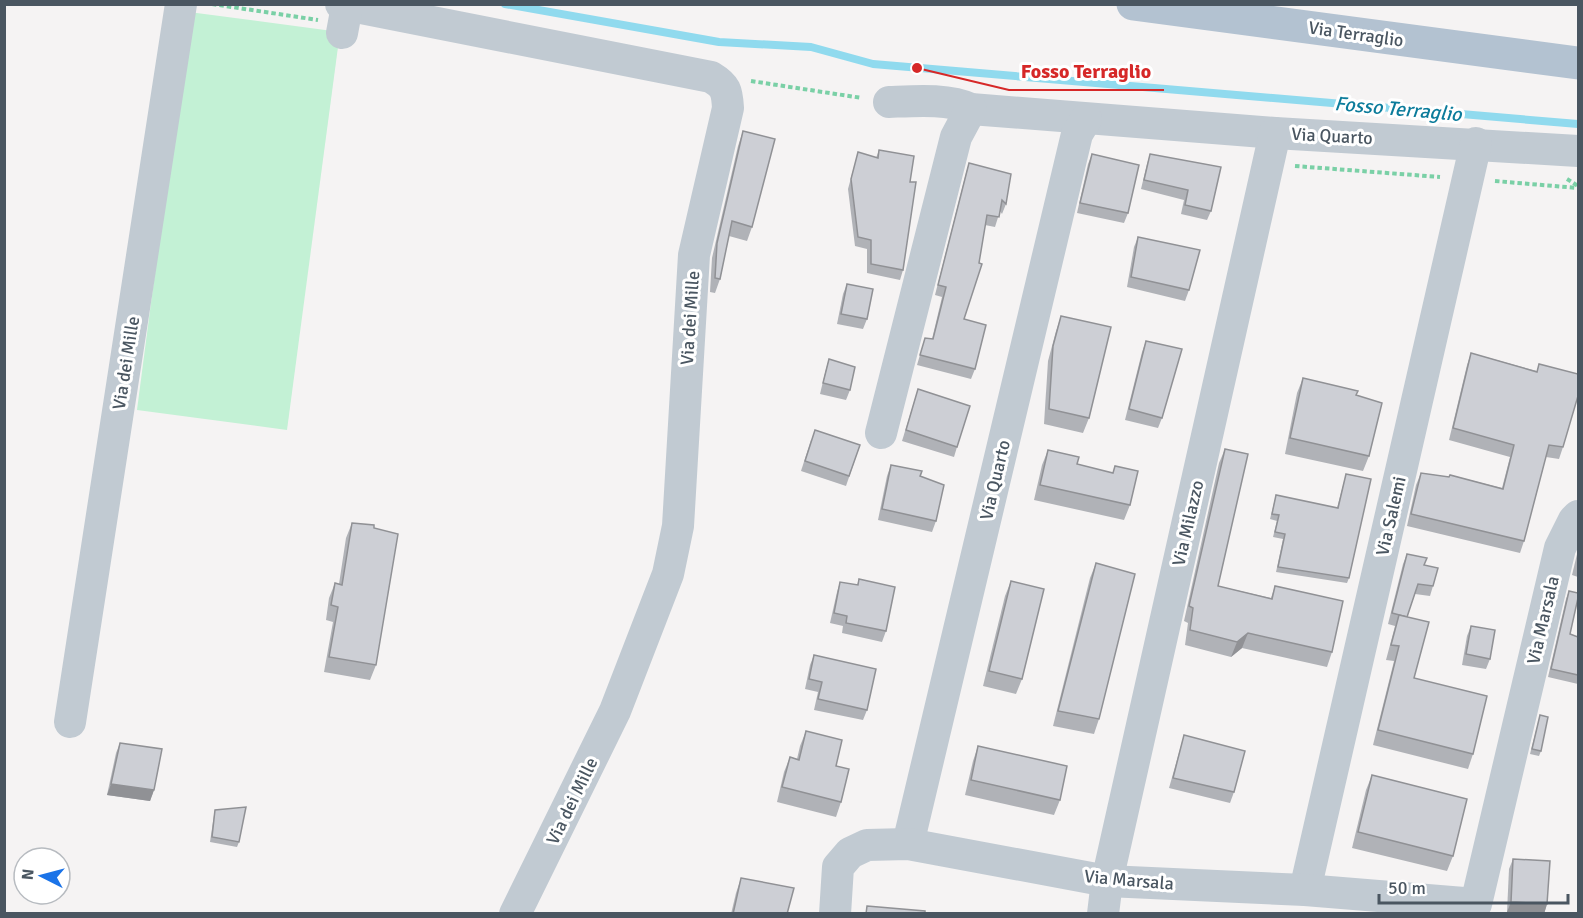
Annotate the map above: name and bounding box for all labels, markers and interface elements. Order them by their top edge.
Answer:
street label: Via Terraglio [1307,16,1405,52]
callout: Fosso Terraglio [1009,52,1164,90]
text: Fosso Terraglio [1021,59,1151,84]
water label: Fosso Terraglio [1333,91,1464,127]
street label: Via Quarto [1291,123,1373,149]
street label: Via dei Mille [676,270,704,366]
street label: Via dei Mille [108,315,144,411]
street label: Via Quarto [975,438,1015,522]
street label: Via Salemi [1371,474,1411,558]
street label: Via Milazzo [1167,478,1209,568]
street label: Via Marsala [1522,574,1564,666]
street label: Via dei Mille [541,754,603,848]
north arrow [12,846,72,906]
street label: Via Marsala [1083,865,1175,895]
scale bar [1379,867,1568,905]
text: N [18,868,39,881]
text: 50 m [1388,877,1426,899]

